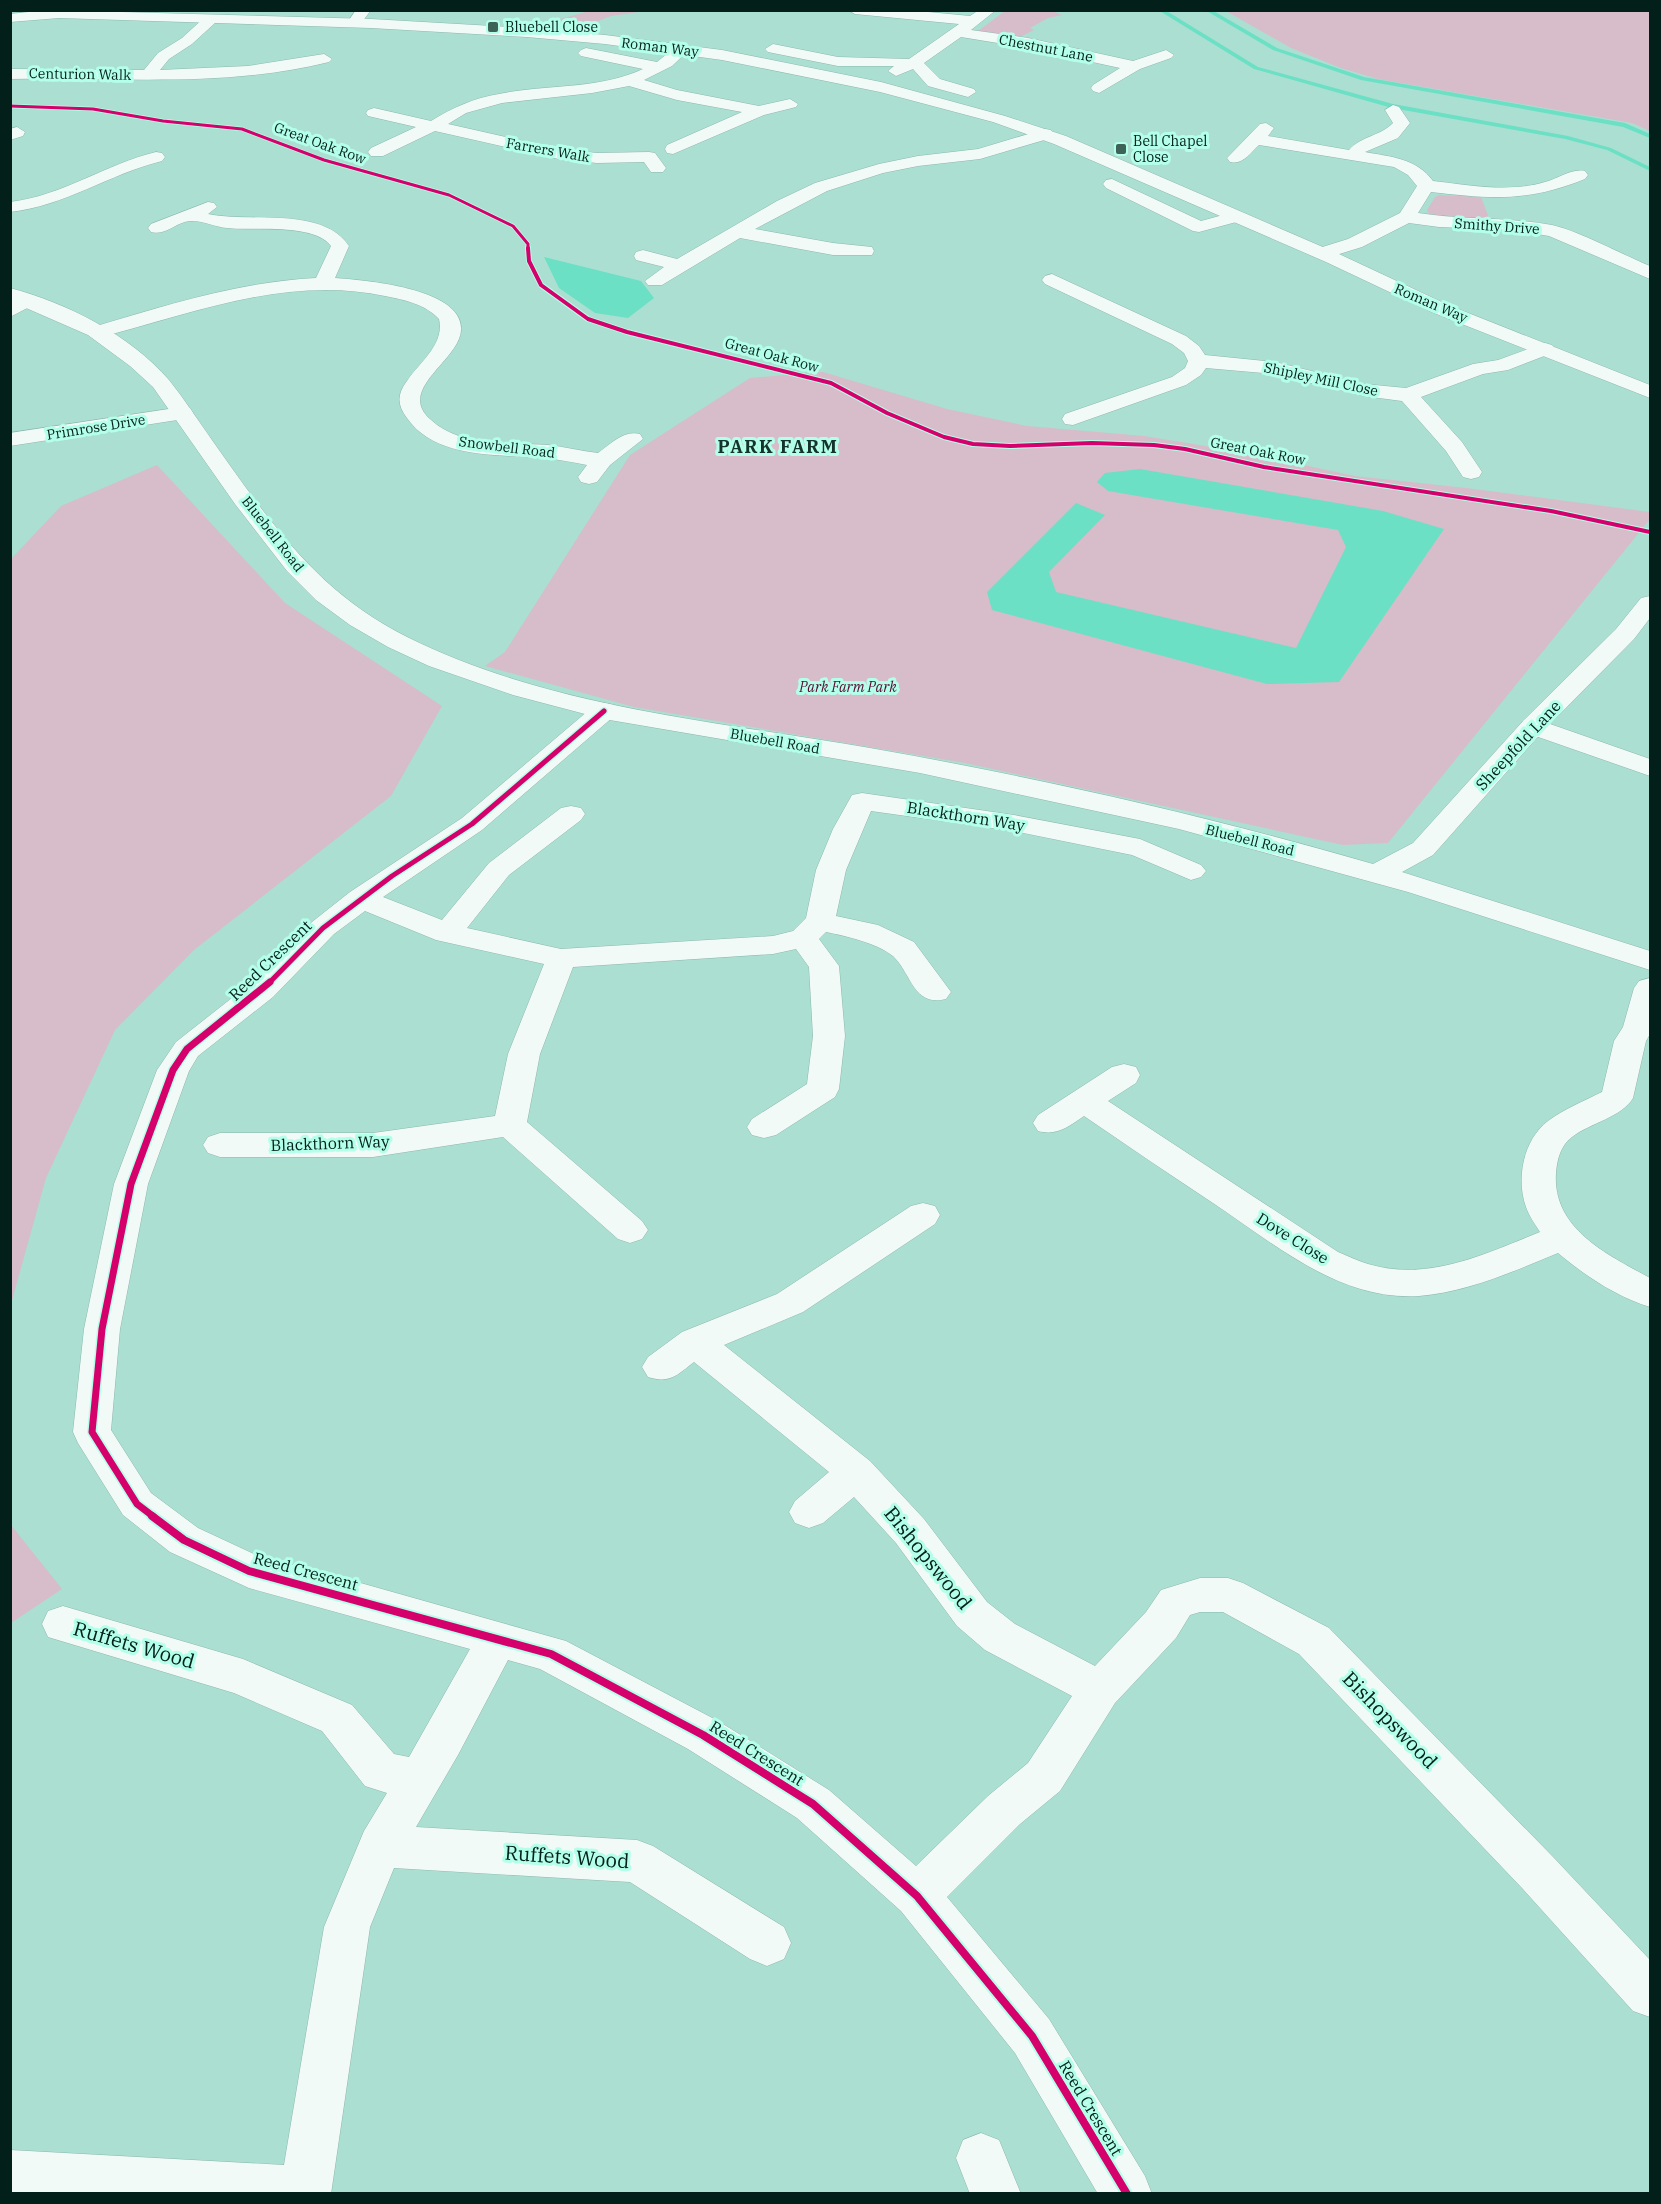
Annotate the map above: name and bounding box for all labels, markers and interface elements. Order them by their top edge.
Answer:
place label: Bluebell Close [505,18,598,36]
marker: Bluebell Close [486,20,500,34]
street label: Chestnut Lane [998,30,1094,66]
street label: Roman Way [620,33,700,61]
street label: Centurion Walk [29,64,132,84]
street label: Great Oak Row [272,118,369,168]
place label: Bell Chapel Close [1133,132,1207,166]
street label: Farrers Walk [505,134,592,166]
marker: Bell Chapel Close [1114,142,1128,156]
street label: Smithy Drive [1454,214,1540,238]
street label: Roman Way [1392,279,1471,327]
street label: Great Oak Row [723,334,821,376]
street label: Shipley Mill Close [1262,358,1380,400]
street label: Primrose Drive [45,410,147,444]
street label: Snowbell Road [458,432,557,462]
street label: Great Oak Row [1209,433,1307,469]
district label: PARK FARM [718,435,838,458]
street label: Bluebell Road [238,493,308,576]
park label: Park Farm Park [798,678,897,696]
street label: Sheepfold Lane [1471,696,1565,794]
street label: Bluebell Road [729,724,822,758]
street label: Blackthorn Way [906,797,1027,835]
street label: Bluebell Road [1204,820,1297,860]
street label: Reed Crescent [224,915,316,1005]
street label: Blackthorn Way [270,1131,390,1155]
street label: Dove Close [1253,1208,1333,1268]
street label: Bishopswood [878,1500,978,1615]
street label: Reed Crescent [252,1547,361,1595]
street label: Ruffets Wood [70,1614,198,1675]
street label: Bishopswood [1337,1665,1444,1774]
street label: Reed Crescent [706,1716,808,1790]
street label: Ruffets Wood [504,1839,630,1874]
street label: Reed Crescent [1055,2057,1127,2159]

